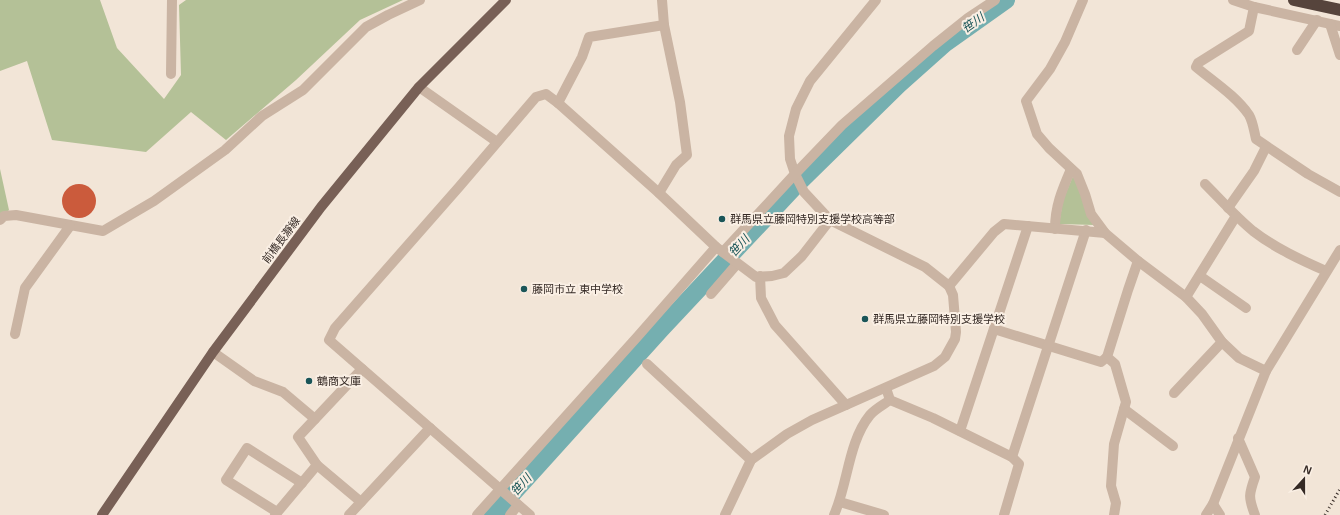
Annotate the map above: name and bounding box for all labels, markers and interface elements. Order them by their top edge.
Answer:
water label: 笹川 [959,9,988,36]
place label: 群馬県立藤岡特別支援学校高等部 [730,213,895,225]
street label: 前橋長瀞線 [260,214,302,266]
marker: 群馬県立藤岡特別支援学校高等部 [717,214,727,224]
water label: 笹川 [726,231,754,260]
place label: 藤岡市立 東中学校 [532,283,623,295]
marker: 藤岡市立 東中学校 [519,284,529,294]
place label: 群馬県立藤岡特別支援学校 [873,313,1005,325]
marker: 群馬県立藤岡特別支援学校 [860,314,870,324]
place label: 鶴商文庫 [317,375,361,387]
marker: 鶴商文庫 [304,376,314,386]
north arrow [1284,459,1324,499]
text: N [1302,463,1313,477]
water label: 笹川 [508,470,536,499]

